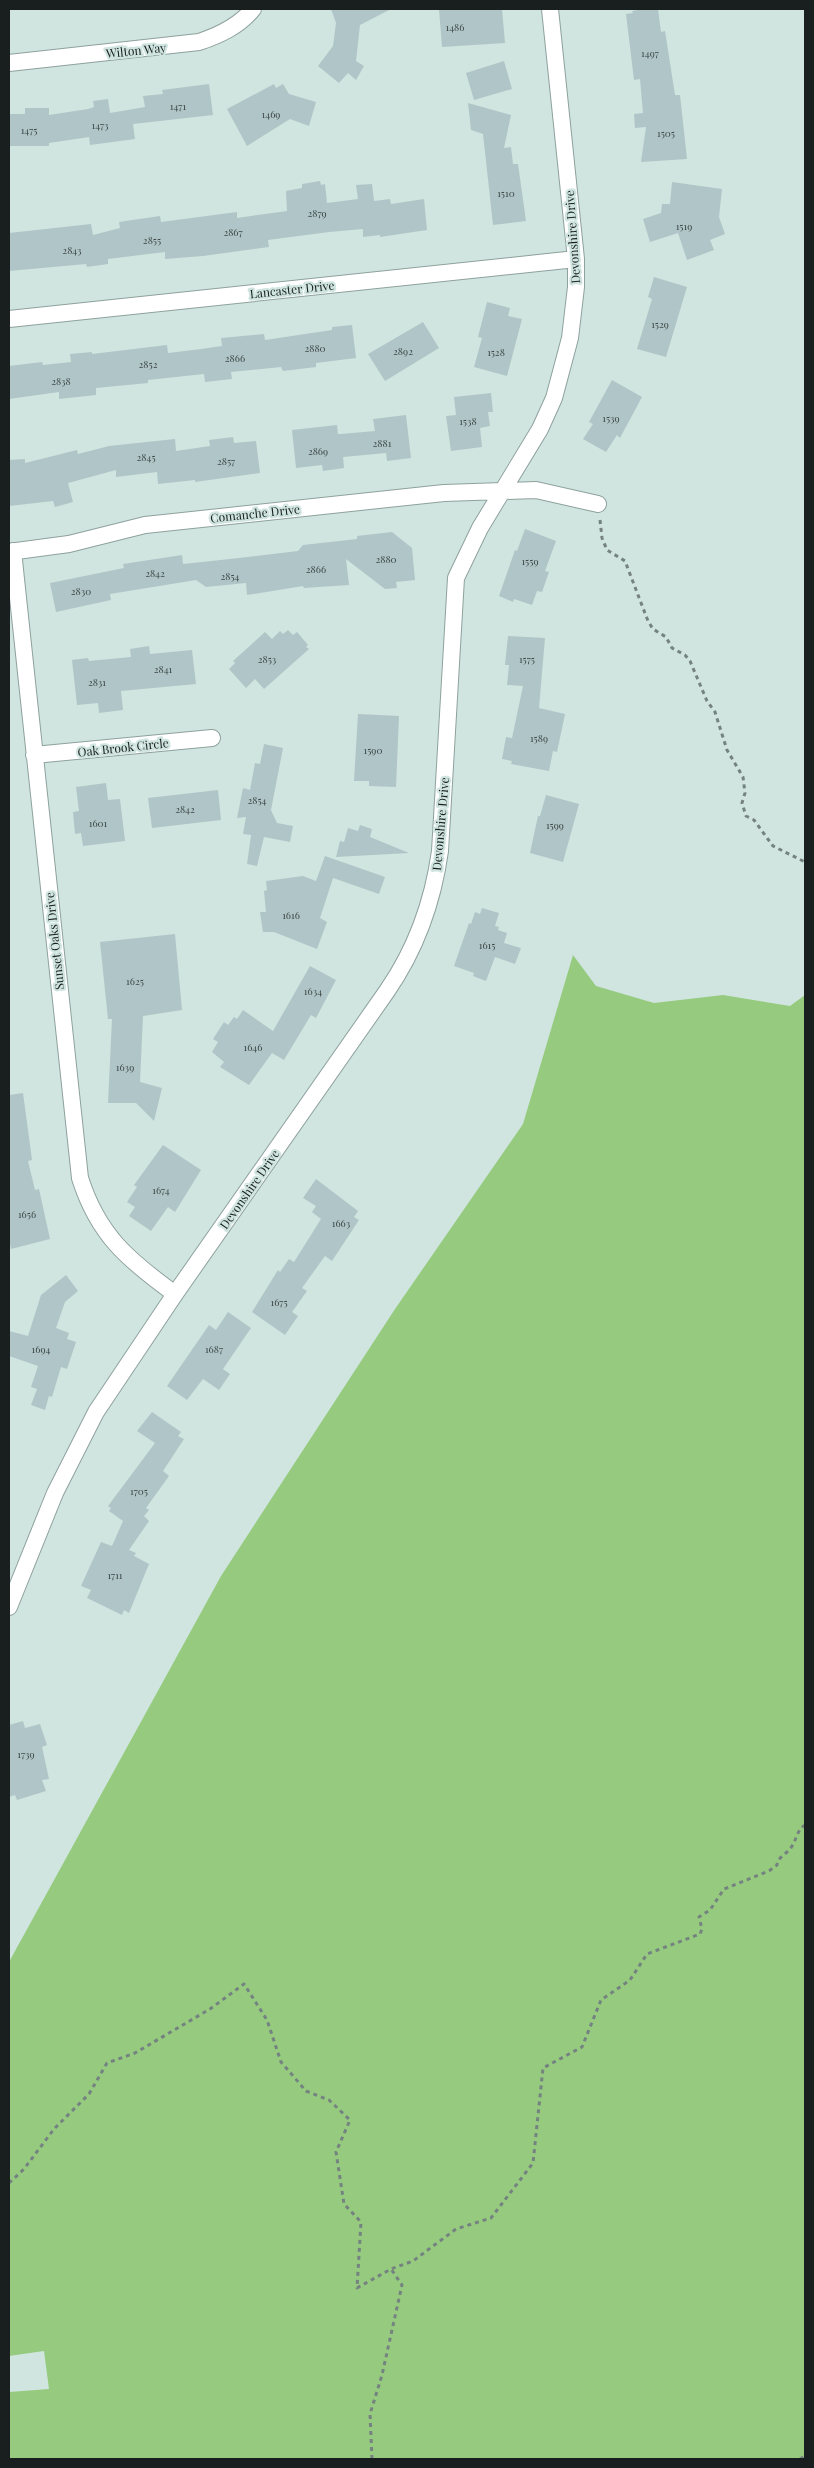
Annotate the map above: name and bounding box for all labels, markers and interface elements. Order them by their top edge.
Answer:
house number: 1486 [445,20,465,34]
street label: Wilton Way [104,39,167,61]
house number: 1497 [641,46,659,60]
house number: 1471 [170,99,186,113]
house number: 1469 [262,107,280,121]
house number: 1473 [91,118,109,132]
house number: 1475 [21,123,37,137]
house number: 1505 [657,126,675,140]
house number: 1510 [497,186,515,200]
street label: Devonshire Drive [561,190,583,284]
house number: 2879 [307,206,327,220]
house number: 1519 [676,219,692,233]
house number: 2867 [223,225,243,239]
house number: 2855 [143,233,161,247]
house number: 2843 [62,243,82,257]
street label: Lancaster Drive [249,277,335,301]
house number: 1529 [651,317,669,331]
house number: 2880 [304,341,326,355]
house number: 2892 [393,344,413,358]
house number: 1528 [487,345,505,359]
house number: 2866 [225,351,245,365]
house number: 2852 [139,357,158,371]
house number: 2838 [51,374,71,388]
house number: 1539 [602,411,620,425]
house number: 1538 [459,414,477,428]
house number: 2881 [373,436,392,450]
house number: 2869 [308,444,328,458]
house number: 2845 [136,450,156,464]
house number: 2857 [217,454,235,468]
street label: Comanche Drive [209,500,301,526]
house number: 2880 [375,552,397,566]
house number: 1559 [522,554,538,568]
house number: 2866 [306,562,326,576]
house number: 2842 [145,566,165,580]
house number: 2854 [220,569,240,583]
house number: 2830 [71,584,91,598]
house number: 2853 [258,652,277,666]
house number: 1575 [519,652,535,666]
house number: 2841 [154,662,173,676]
house number: 2831 [88,675,106,689]
house number: 1589 [530,731,548,745]
street label: Oak Brook Circle [77,734,169,760]
house number: 1590 [364,743,382,757]
street label: Devonshire Drive [428,777,452,871]
house number: 2854 [247,793,267,807]
house number: 2842 [175,802,195,816]
house number: 1601 [89,816,108,830]
house number: 1599 [546,818,564,832]
street label: Sunset Oaks Drive [41,891,67,991]
house number: 1616 [282,908,300,922]
house number: 1615 [479,938,495,952]
house number: 1625 [126,974,144,988]
house number: 1634 [304,984,322,998]
house number: 1646 [244,1040,262,1054]
house number: 1639 [116,1060,134,1074]
street label: Devonshire Drive [216,1146,282,1232]
house number: 1674 [152,1183,170,1197]
house number: 1656 [18,1207,36,1221]
house number: 1663 [332,1216,351,1230]
house number: 1675 [270,1295,288,1309]
house number: 1694 [32,1342,51,1356]
house number: 1687 [205,1342,223,1356]
house number: 1705 [130,1484,148,1498]
house number: 1711 [107,1568,123,1582]
house number: 1739 [17,1747,35,1761]

